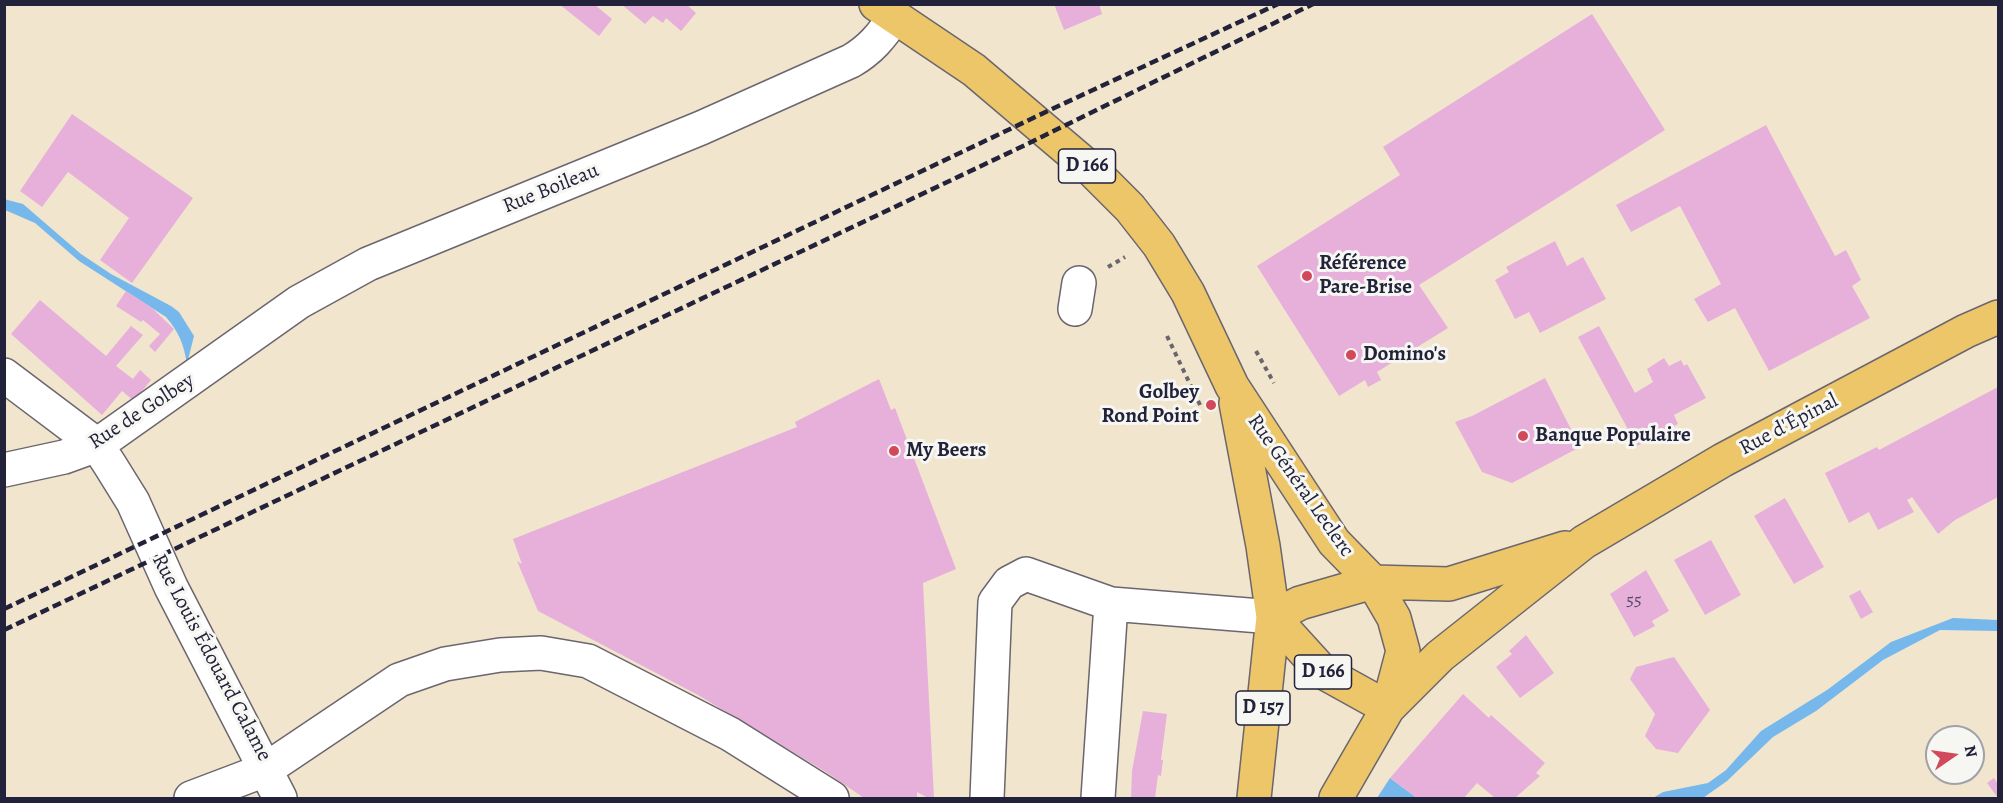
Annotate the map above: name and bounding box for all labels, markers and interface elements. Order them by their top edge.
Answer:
road number: D 166 [1058,149,1116,183]
street label: Rue Boileau [499,158,603,220]
place label: Référence Pare-Brise [1319,251,1412,301]
marker: Référence Pare-Brise [1300,269,1314,283]
place label: Domino's [1363,342,1446,368]
marker: Domino's [1344,348,1358,362]
street label: Rue de Golbey [85,369,199,455]
place label: Golbey Rond Point [1101,380,1199,430]
street label: Rue d'Épinal [1735,389,1843,461]
marker: Golbey Rond Point [1204,398,1218,412]
street label: Rue Général Leclerc [1241,410,1359,562]
place label: Banque Populaire [1535,423,1691,449]
marker: Banque Populaire [1516,429,1530,443]
place label: My Beers [906,438,986,464]
marker: My Beers [887,444,901,458]
street label: Rue Louis Édouard Calame [146,550,276,766]
house number: 55 [1626,590,1642,612]
road number: D 166 [1294,655,1352,689]
road number: D 157 [1236,691,1290,725]
north arrow [1925,725,1985,785]
text: N [1959,743,1983,760]

